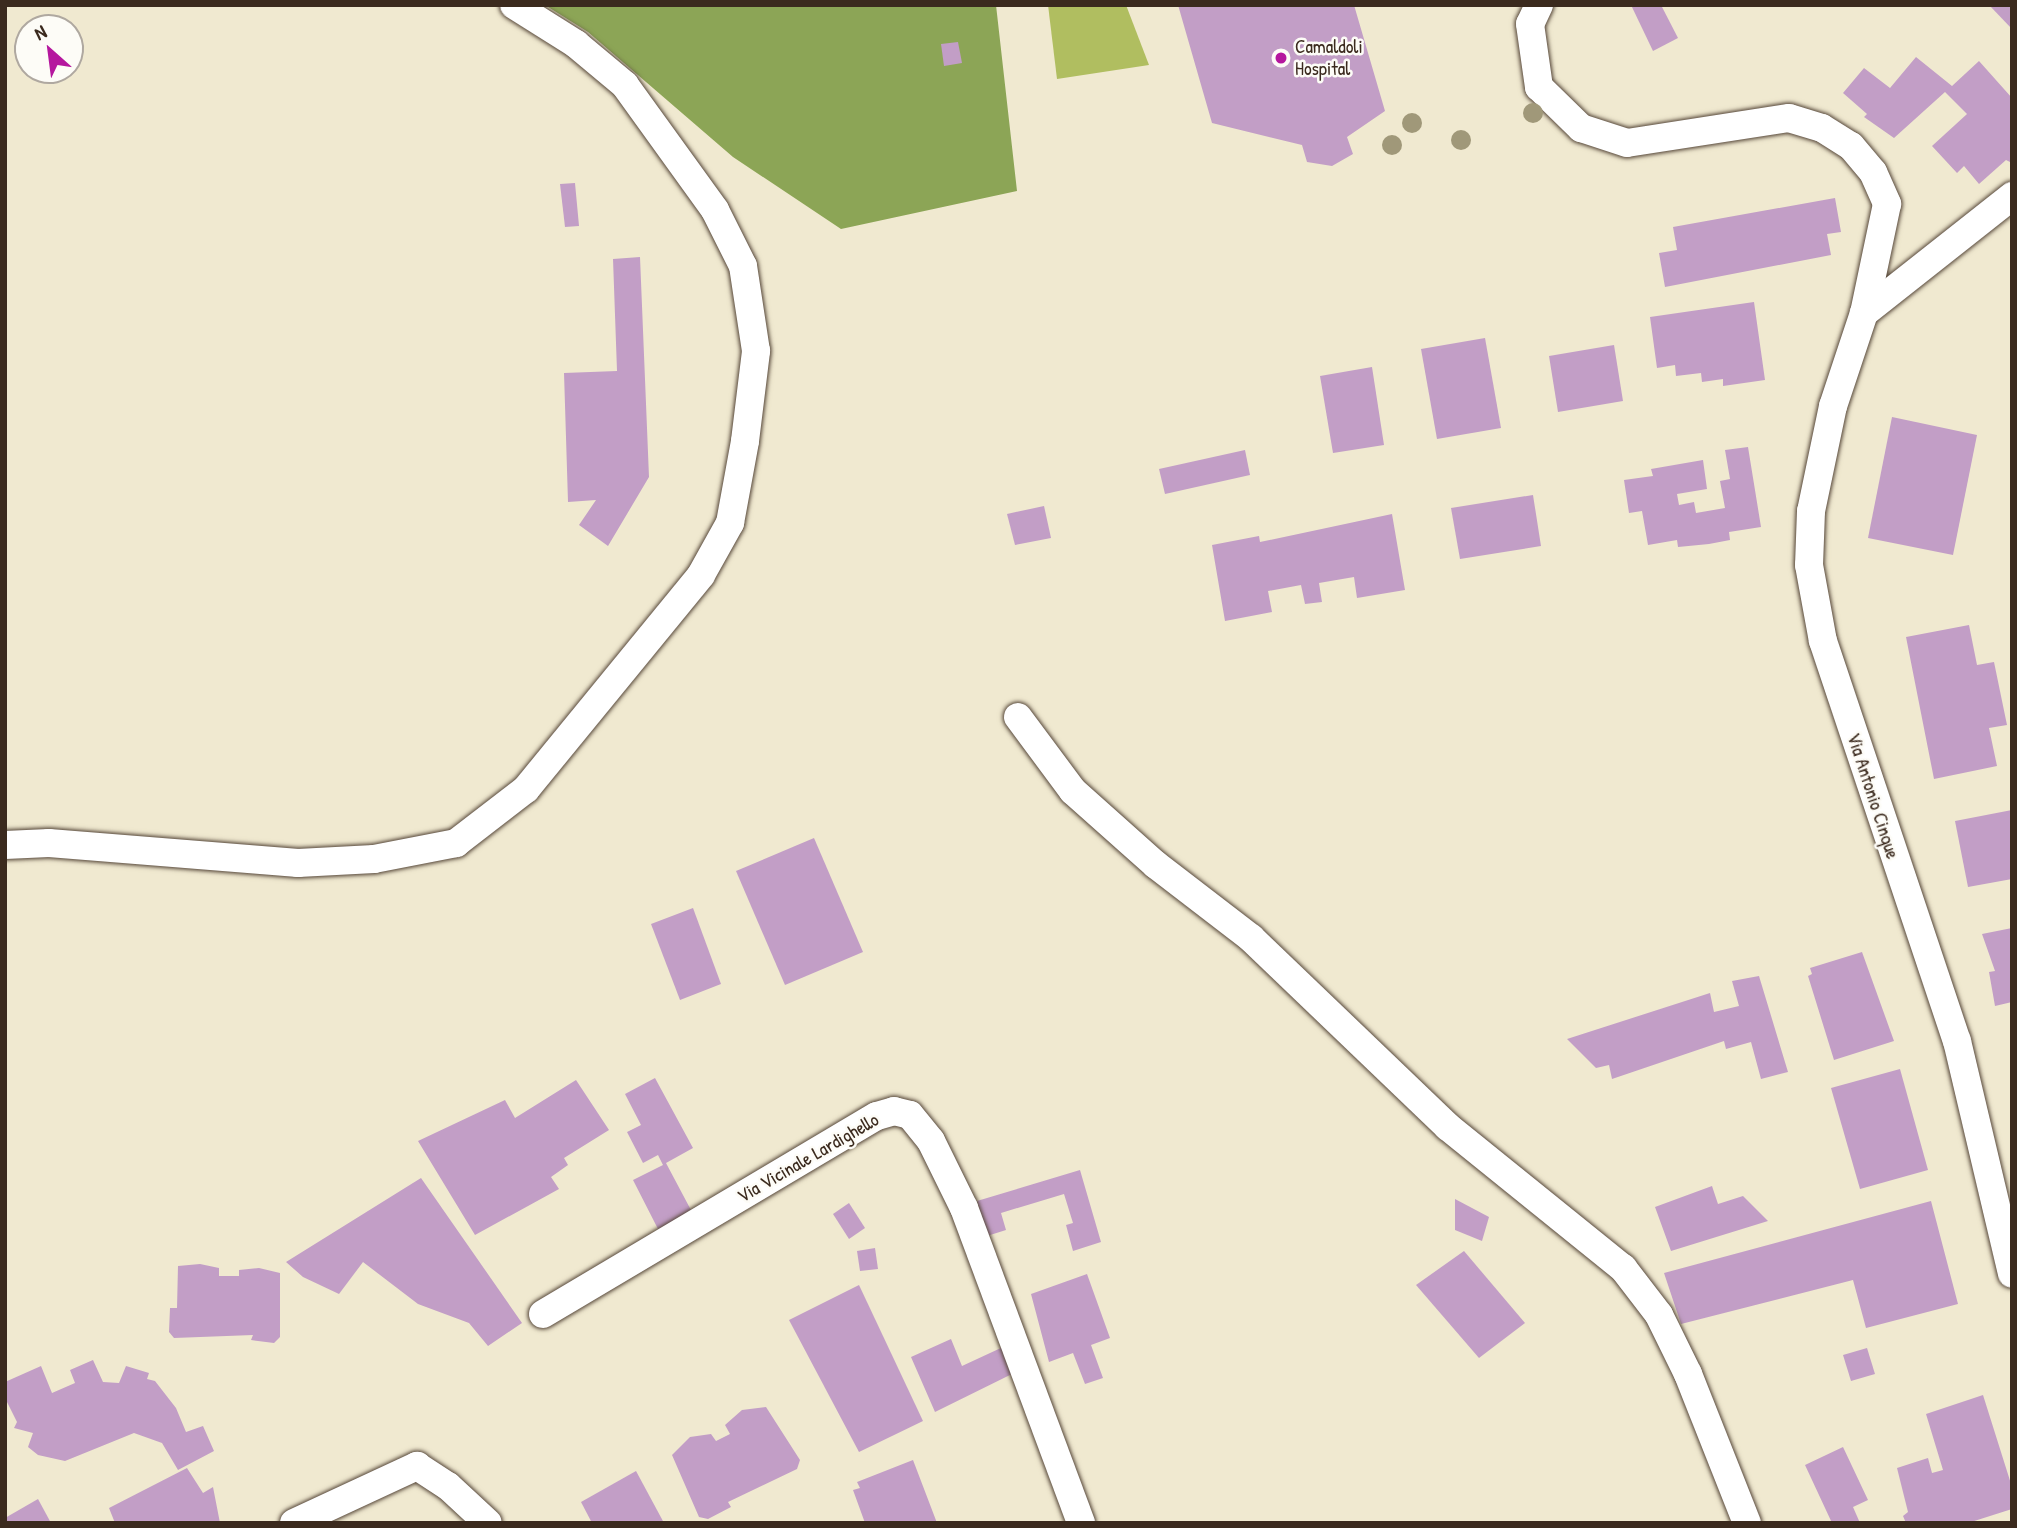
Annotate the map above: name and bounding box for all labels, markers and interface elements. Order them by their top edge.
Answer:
north arrow [14,14,84,84]
text: N [30,18,51,46]
place label: Camaldoli Hospital [1295,36,1363,80]
marker: Camaldoli Hospital [1273,50,1289,66]
street label: Via Antonio Cinque [1842,730,1904,862]
street label: Via Vicinale Lardighello [733,1108,883,1208]

